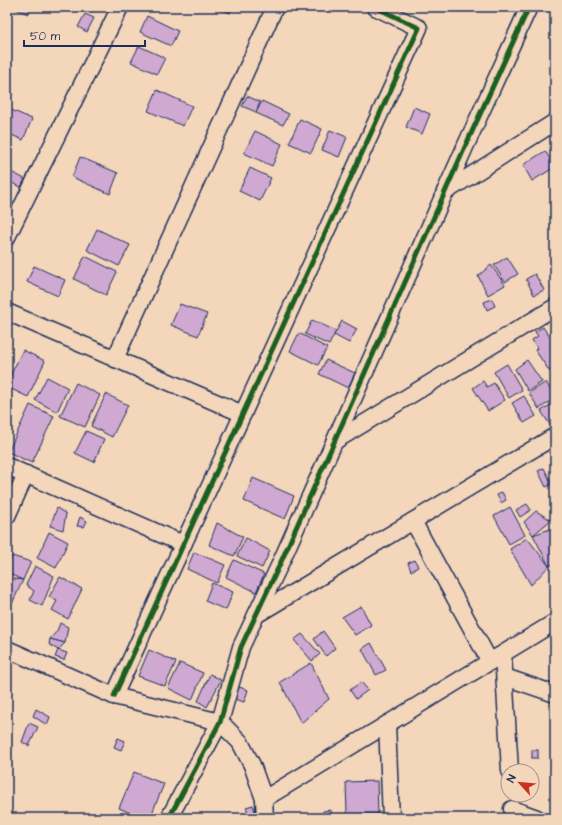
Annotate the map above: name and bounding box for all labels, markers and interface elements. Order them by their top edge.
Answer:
scale bar [24,22,145,48]
text: 50 m [30,28,61,45]
north arrow [500,763,540,803]
text: N [503,772,520,785]

